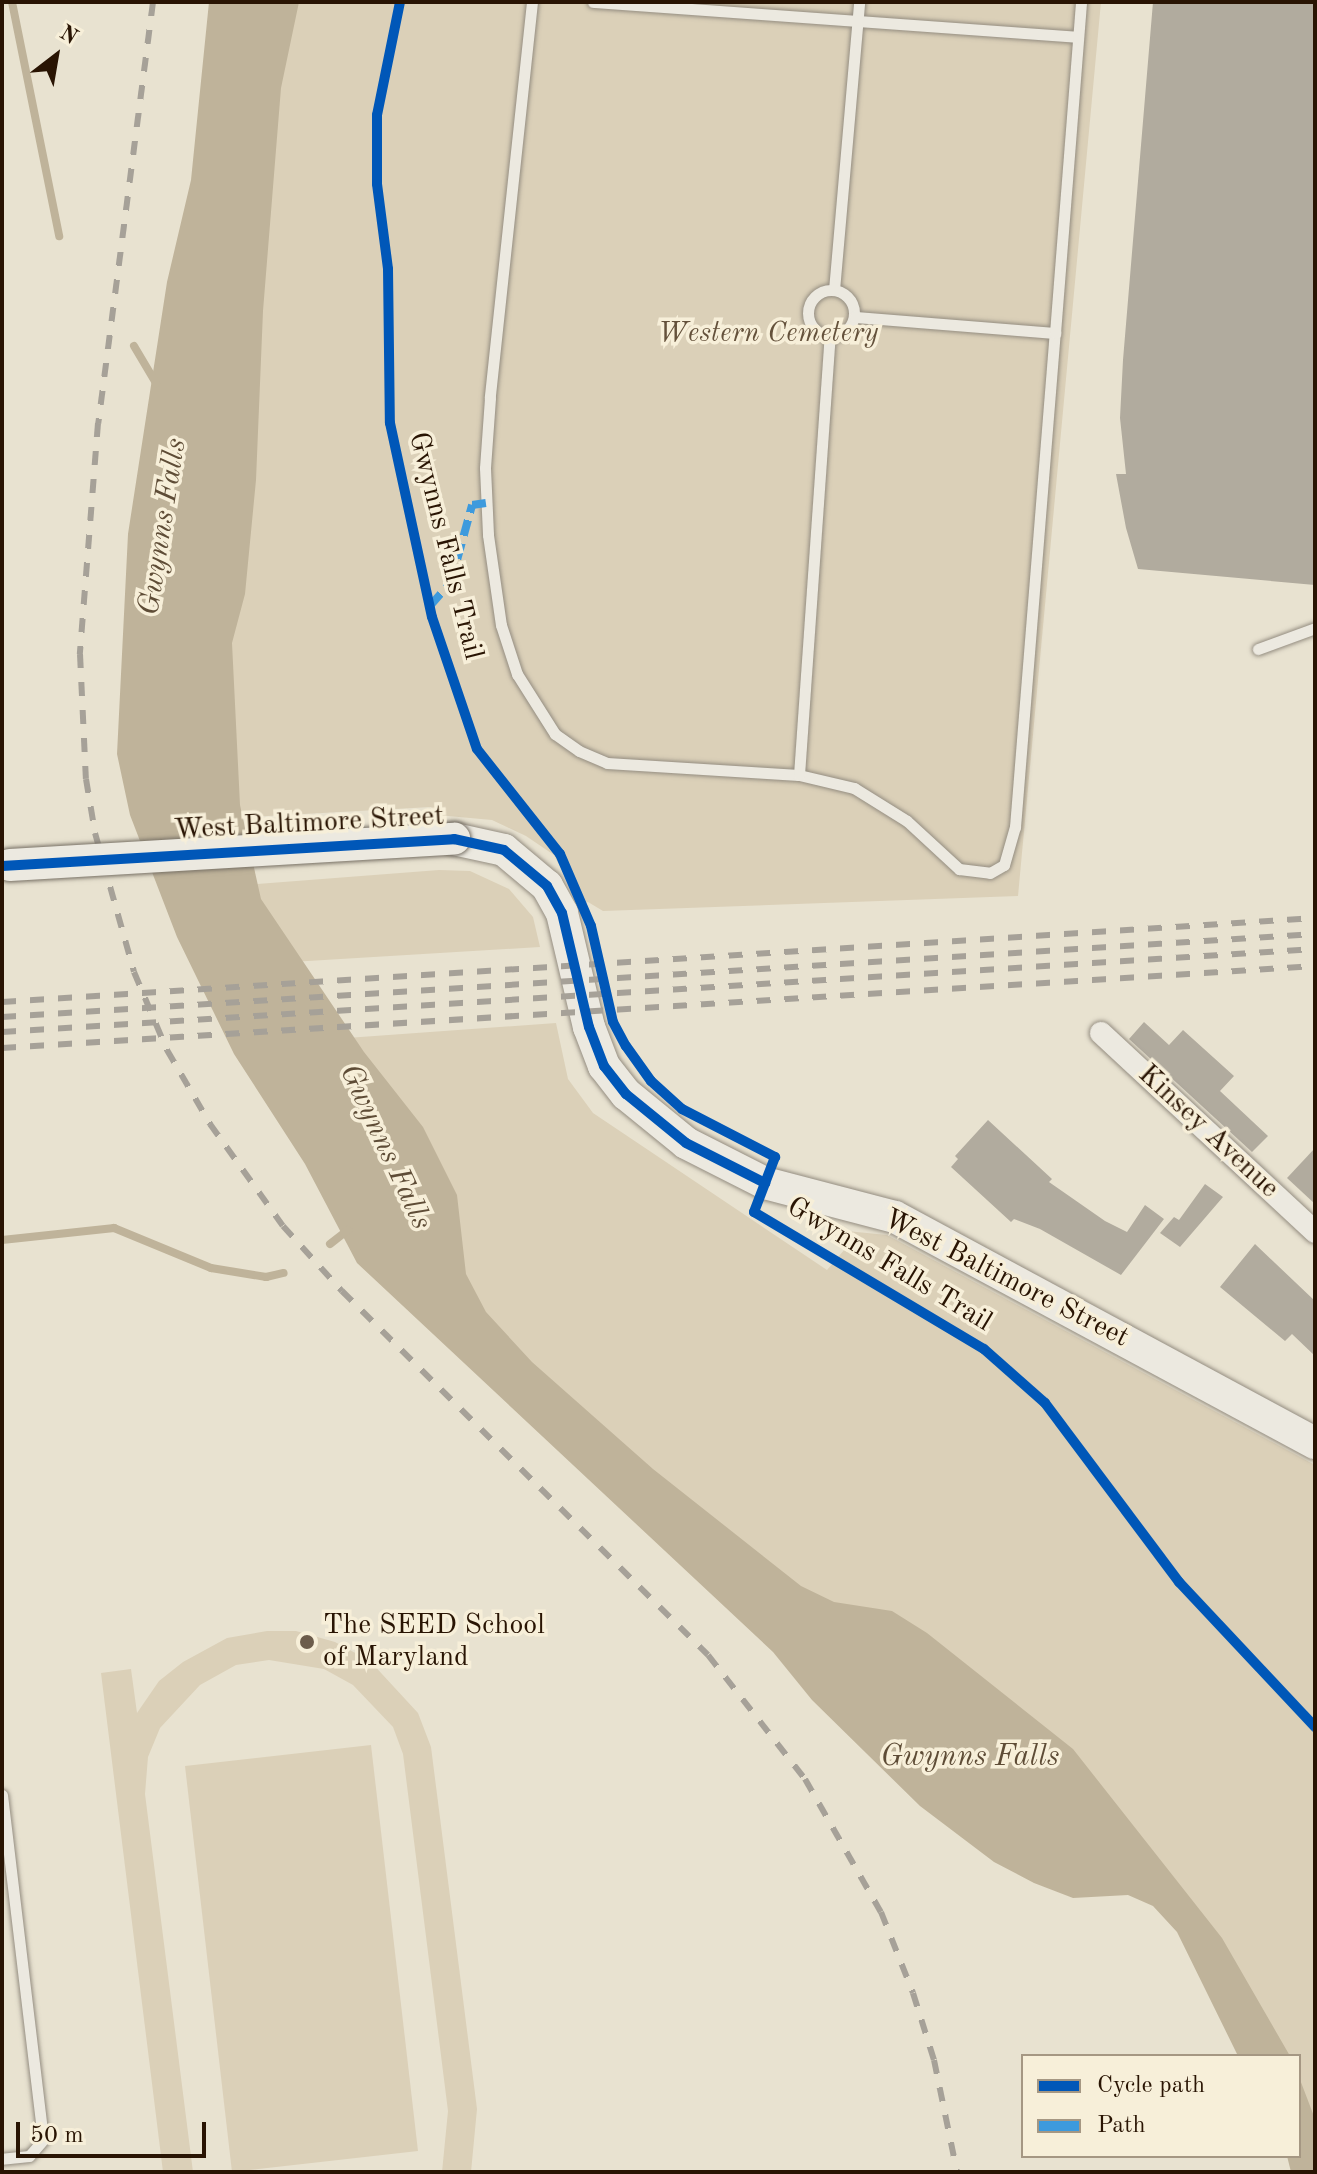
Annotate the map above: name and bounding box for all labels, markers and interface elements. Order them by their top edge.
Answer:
north arrow [16,16,96,96]
text: N [55,22,81,49]
park label: Western Cemetery [658,317,878,351]
street label: Gwynns Falls Trail [400,429,490,663]
water label: Gwynns Falls [131,436,195,618]
street label: West Baltimore Street [173,800,445,848]
water label: Gwynns Falls [331,1058,439,1236]
street label: Kinsey Avenue [1131,1058,1285,1206]
street label: Gwynns Falls Trail [780,1190,998,1340]
street label: West Baltimore Street [878,1203,1134,1355]
place label: The SEED School of Maryland [323,1609,545,1675]
marker: The SEED School of Maryland [298,1633,316,1651]
water label: Gwynns Falls [881,1739,1059,1775]
legend [1021,2054,1301,2158]
text: Cycle path [1097,2074,1205,2098]
scale bar [20,2106,210,2156]
text: Path [1097,2114,1146,2138]
text: 50 m [30,2124,84,2148]

